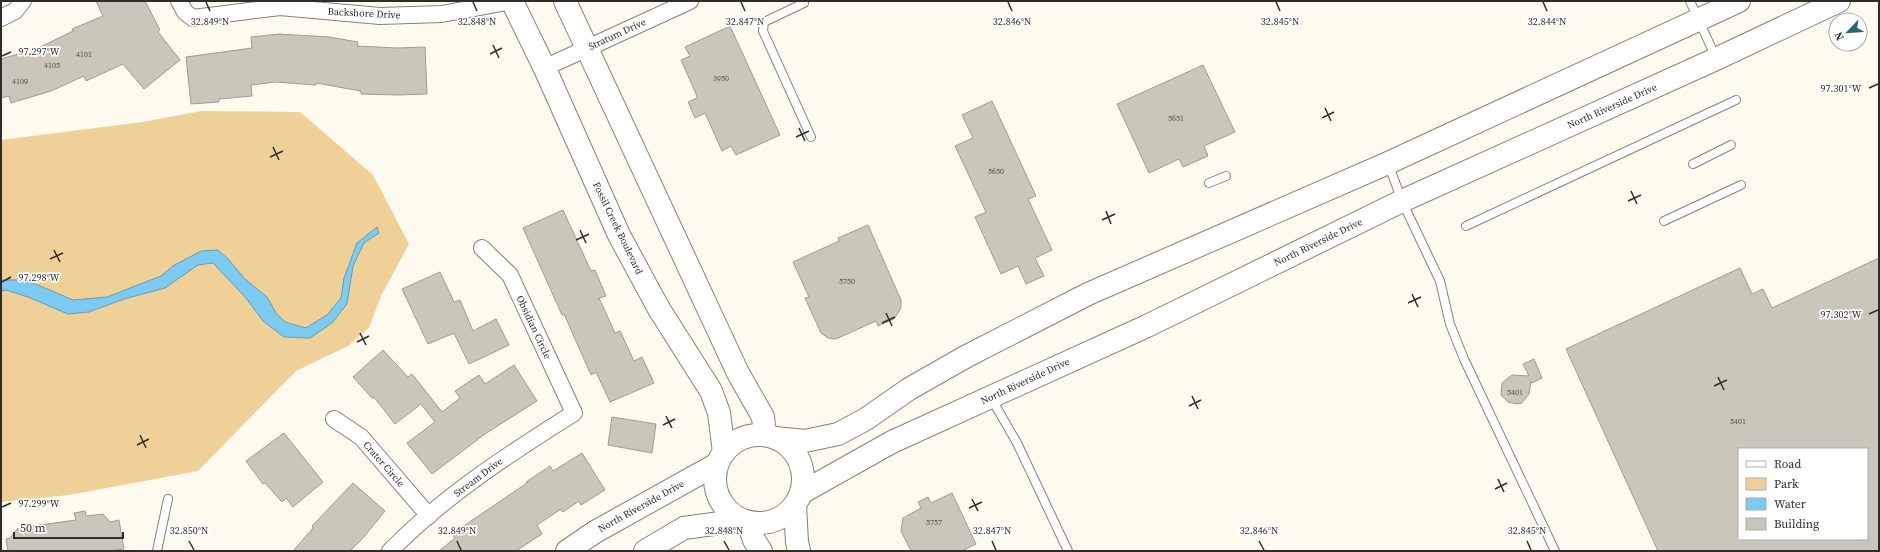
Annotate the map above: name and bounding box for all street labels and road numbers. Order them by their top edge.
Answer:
street label: Backshore Drive [327,5,401,21]
street label: Stratum Drive [586,15,648,53]
street label: North Riverside Drive [1565,80,1659,132]
street label: Fossil Creek Boulevard [590,180,646,277]
street label: North Riverside Drive [1272,215,1364,269]
street label: Obsidian Circle [514,293,554,361]
street label: North Riverside Drive [978,355,1072,407]
street label: Crater Circle [360,438,408,490]
street label: Stream Drive [451,454,505,500]
street label: North Riverside Drive [596,477,686,535]

